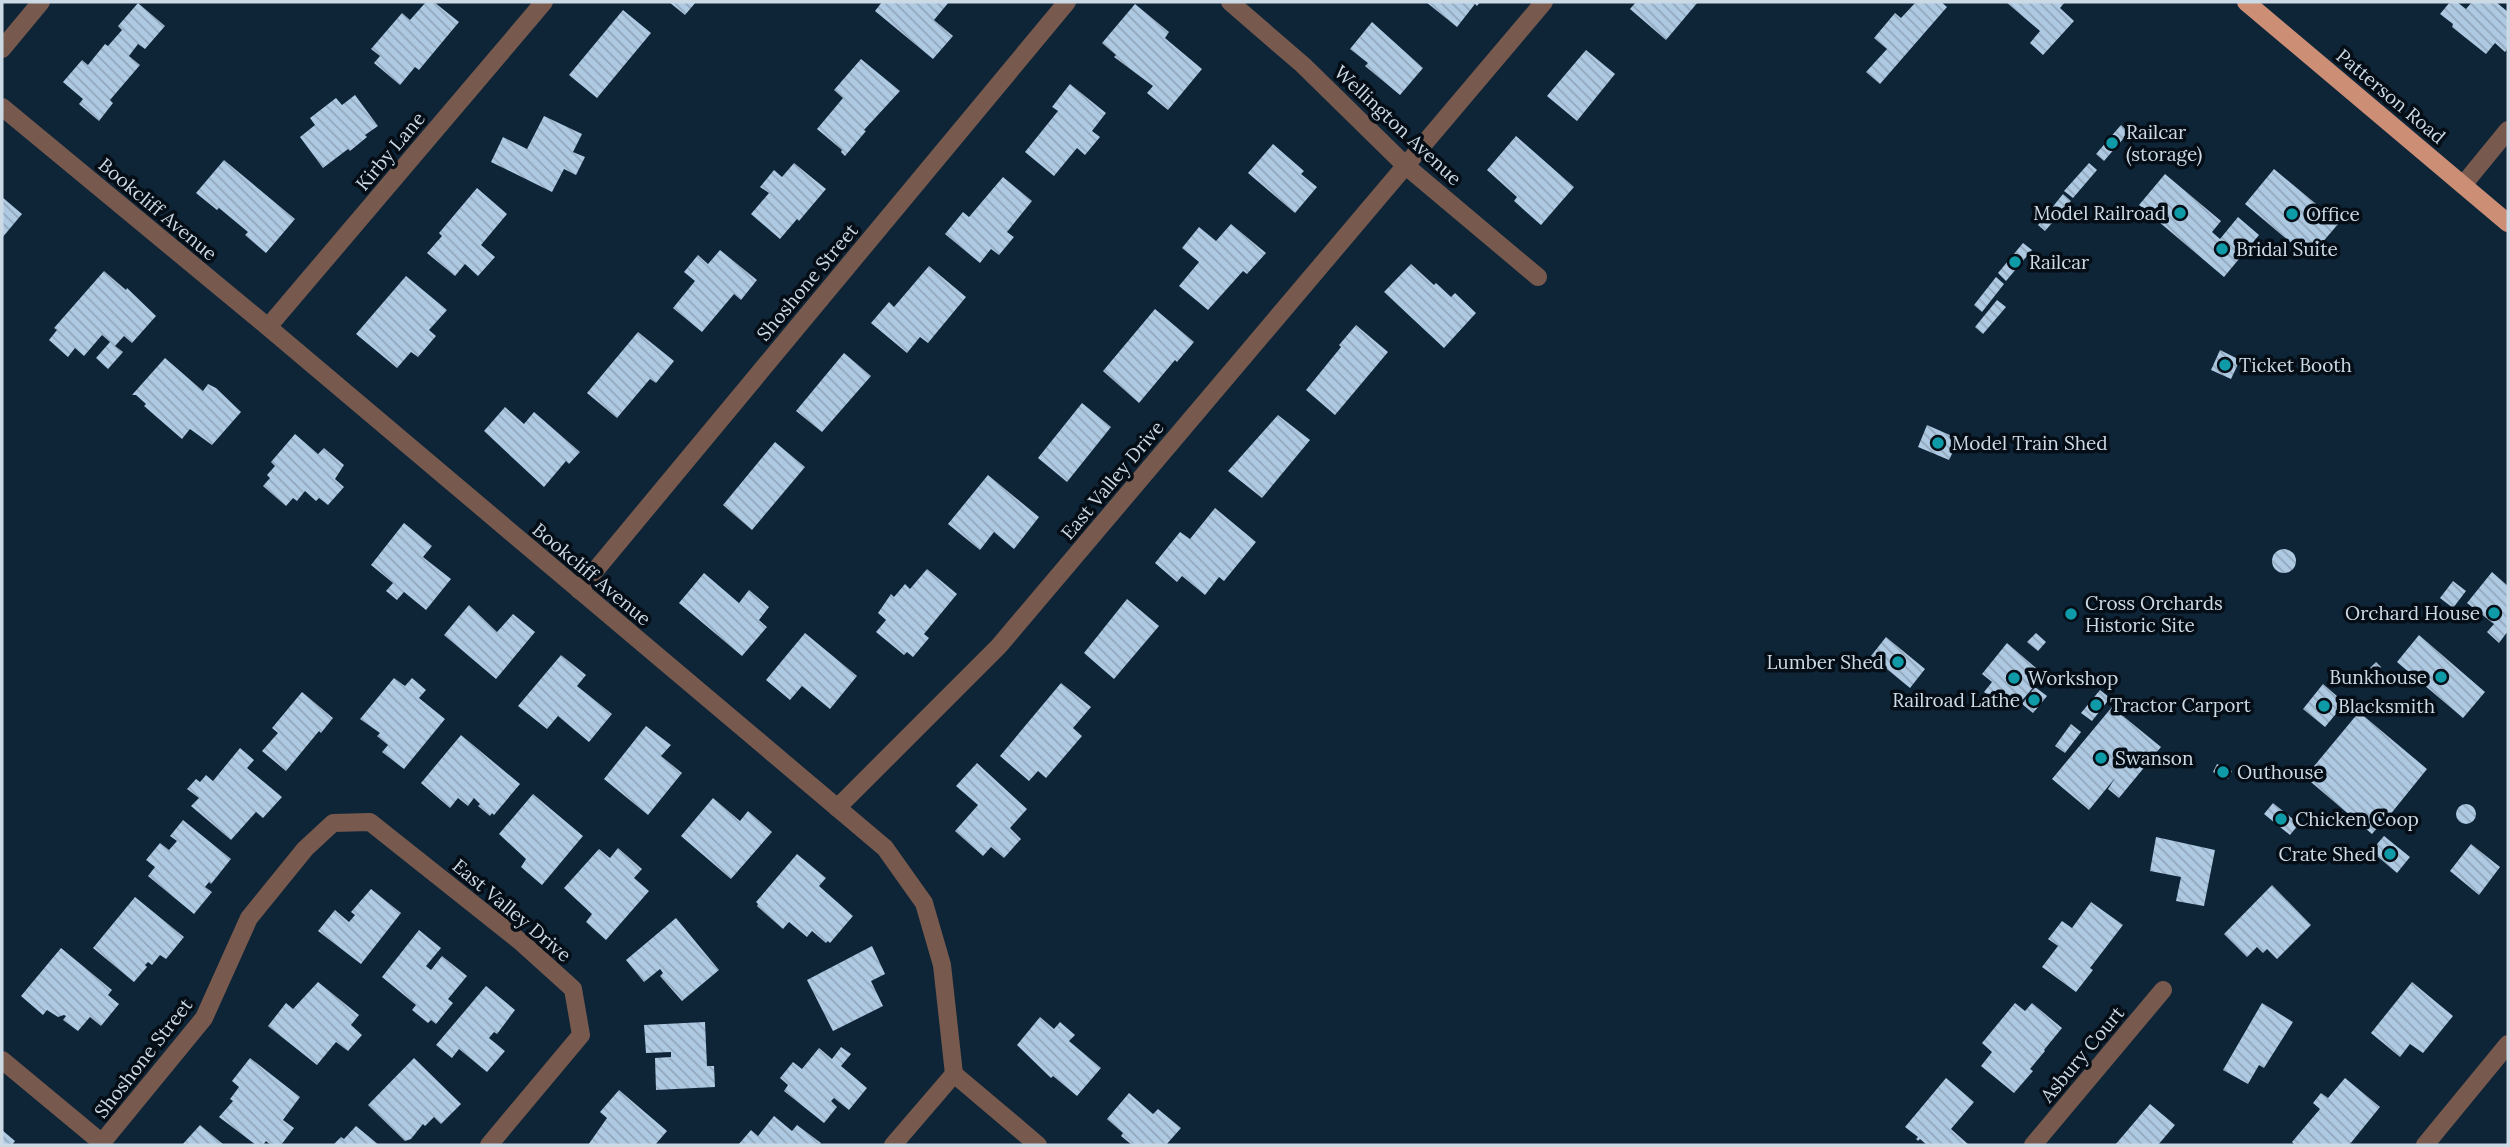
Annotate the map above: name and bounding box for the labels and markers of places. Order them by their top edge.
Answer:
place label: Railcar (storage) [2126,120,2203,167]
marker: Railcar (storage) [2104,135,2120,151]
place label: Model Railroad [2033,201,2166,225]
place label: Office [2306,202,2360,226]
marker: Model Railroad [2172,205,2188,221]
marker: Office [2284,206,2300,222]
place label: Bridal Suite [2236,237,2338,261]
marker: Bridal Suite [2214,241,2230,257]
place label: Railcar [2029,250,2090,274]
marker: Railcar [2007,254,2023,270]
place label: Ticket Booth [2239,353,2352,377]
marker: Ticket Booth [2217,357,2233,373]
place label: Model Train Shed [1952,431,2108,455]
marker: Model Train Shed [1930,435,1946,451]
place label: Cross Orchards Historic Site [2085,591,2223,637]
place label: Orchard House [2345,601,2480,625]
marker: Orchard House [2486,605,2502,621]
marker: Cross Orchards Historic Site [2063,606,2079,622]
place label: Lumber Shed [1766,650,1884,674]
marker: Lumber Shed [1890,654,1906,670]
place label: Bunkhouse [2329,665,2427,689]
place label: Workshop [2028,666,2118,690]
marker: Bunkhouse [2433,669,2449,685]
marker: Workshop [2006,670,2022,686]
place label: Railroad Lathe [1892,688,2020,712]
marker: Railroad Lathe [2026,692,2042,708]
place label: Tractor Carport [2110,693,2252,717]
place label: Blacksmith [2338,694,2435,718]
marker: Tractor Carport [2088,697,2104,713]
marker: Blacksmith [2316,698,2332,714]
place label: Swanson [2115,746,2194,770]
marker: Swanson [2093,750,2109,766]
place label: Outhouse [2237,760,2324,784]
marker: Outhouse [2215,764,2231,780]
place label: Chicken Coop [2295,807,2419,831]
marker: Chicken Coop [2273,811,2289,827]
place label: Crate Shed [2279,842,2376,866]
marker: Crate Shed [2382,846,2398,862]

